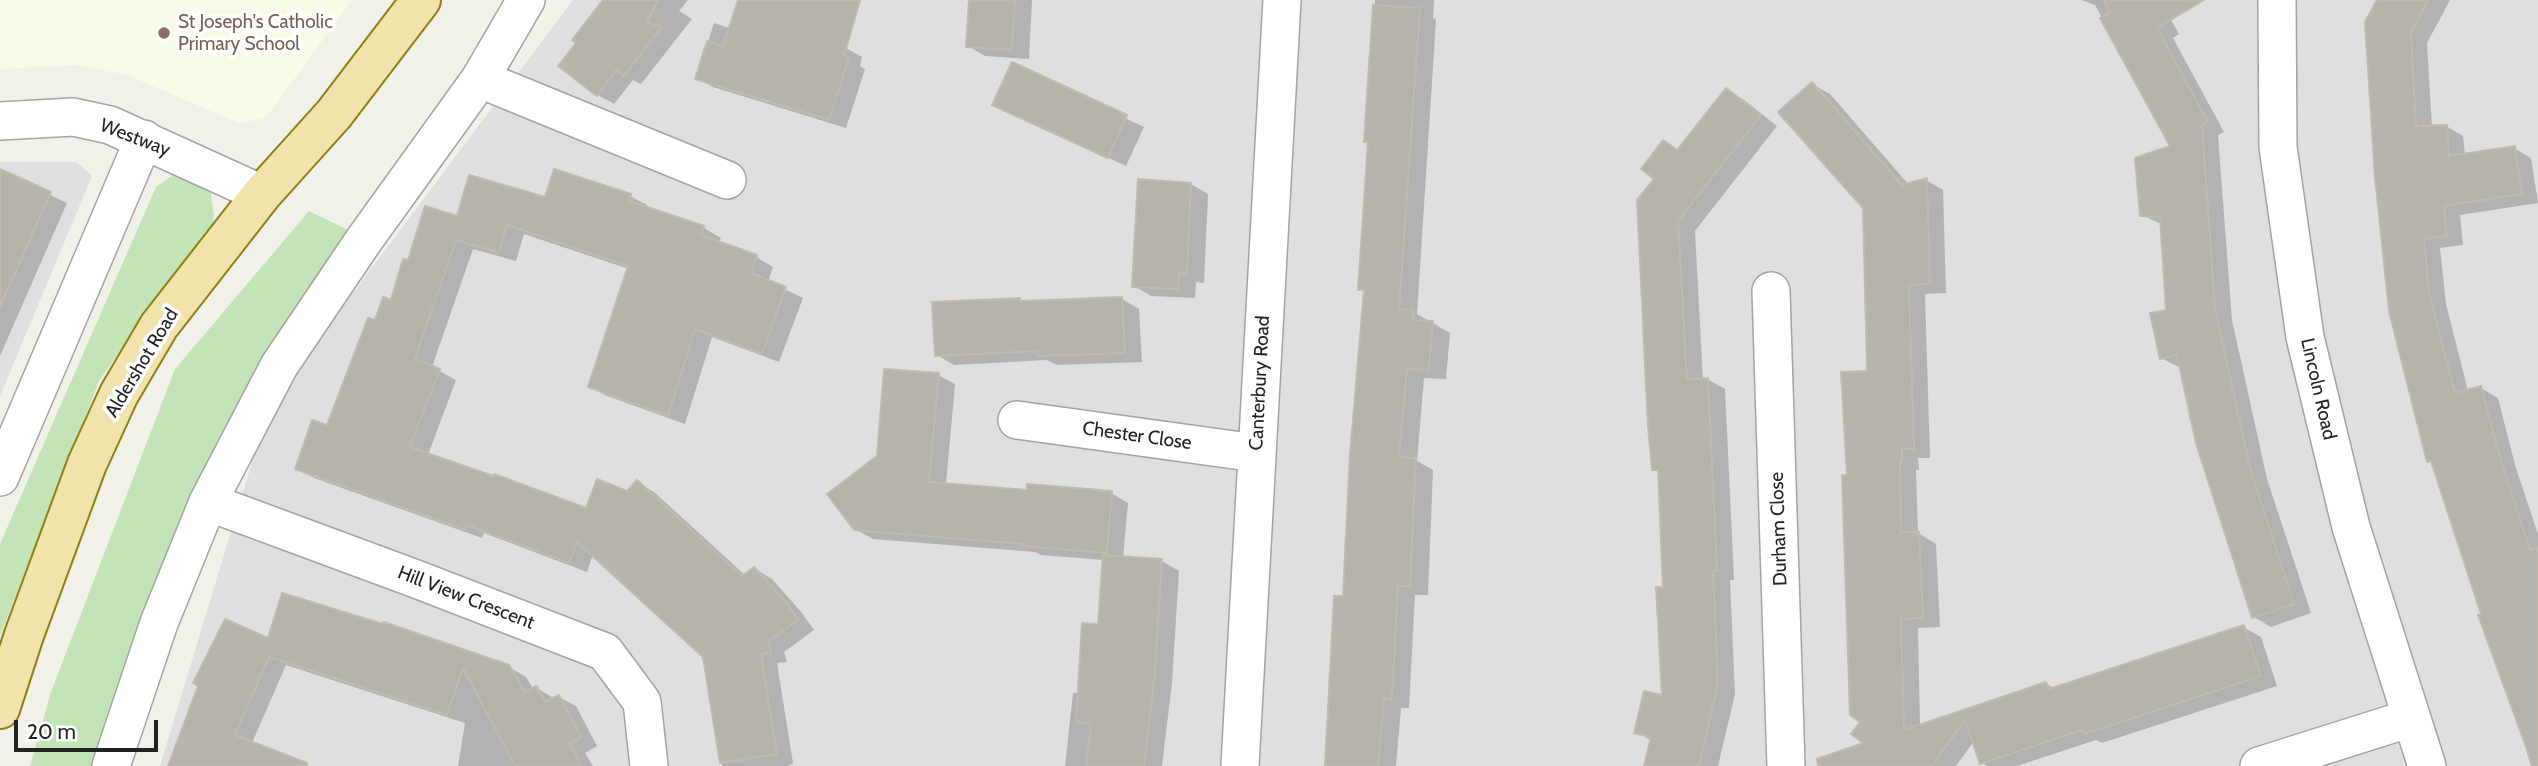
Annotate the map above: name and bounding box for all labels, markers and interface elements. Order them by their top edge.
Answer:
place label: St Joseph's Catholic Primary School [178,11,333,55]
marker: St Joseph's Catholic Primary School [156,25,172,41]
street label: Westway [97,114,173,162]
street label: Aldershot Road [101,305,183,421]
street label: Canterbury Road [1245,315,1275,451]
street label: Lincoln Road [2295,336,2341,442]
street label: Chester Close [1081,417,1193,455]
street label: Durham Close [1766,472,1792,586]
street label: Hill View Crescent [394,561,538,635]
scale bar [18,706,161,750]
text: 20 m [27,719,76,744]

